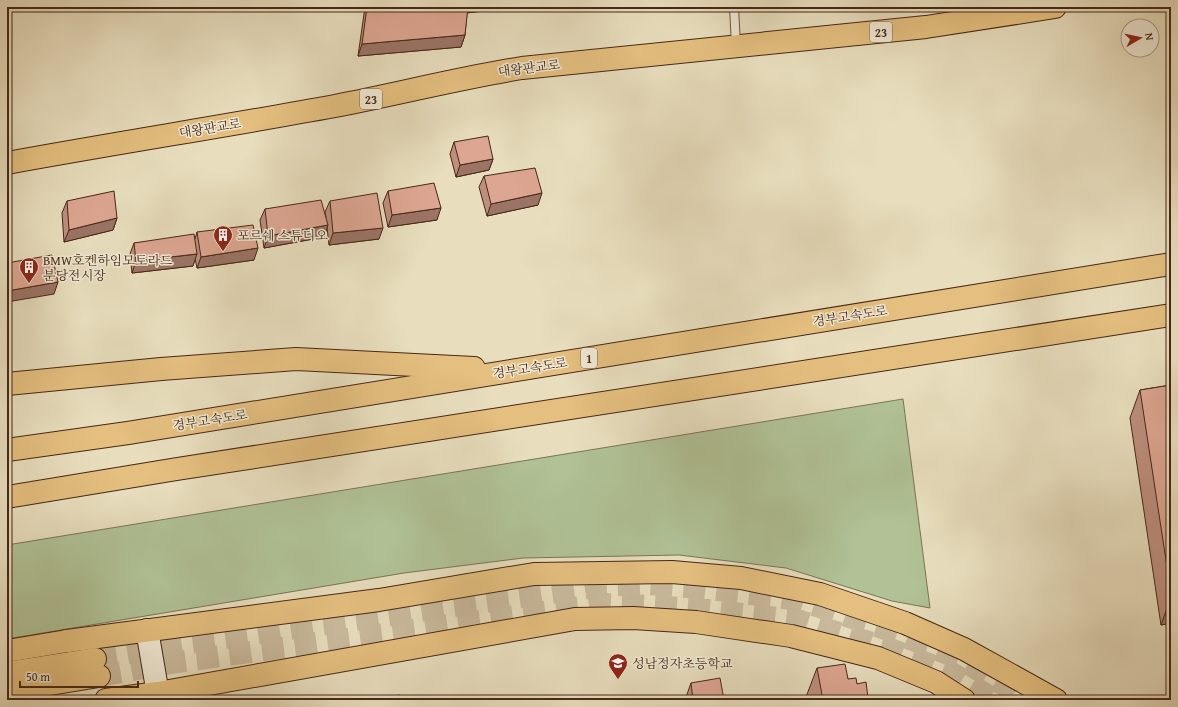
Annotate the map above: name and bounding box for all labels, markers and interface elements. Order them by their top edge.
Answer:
north arrow [1120,18,1160,58]
road number: 23 [870,22,892,42]
text: N [1141,32,1158,42]
street label: 대왕판교로 [497,55,562,81]
road number: 23 [360,89,382,109]
street label: 대왕판교로 [178,114,243,142]
building icon: 포르쉐 스튜디오 [212,224,234,252]
place label: 포르쉐 스튜디오 [237,226,328,245]
place label: BMW호켄하임모토라드 분당전시장 [43,251,173,285]
building icon: BMW호켄하임모토라드 분당전시장 [18,256,40,284]
street label: 경부고속도로 [811,301,889,331]
road number: 1 [581,348,597,368]
street label: 경부고속도로 [491,353,569,383]
street label: 경부고속도로 [171,405,249,435]
school or university icon: 성남정자초등학교 [607,652,629,680]
place label: 성남정자초등학교 [632,654,733,673]
scale bar [20,663,138,689]
text: 50 m [26,668,50,685]

